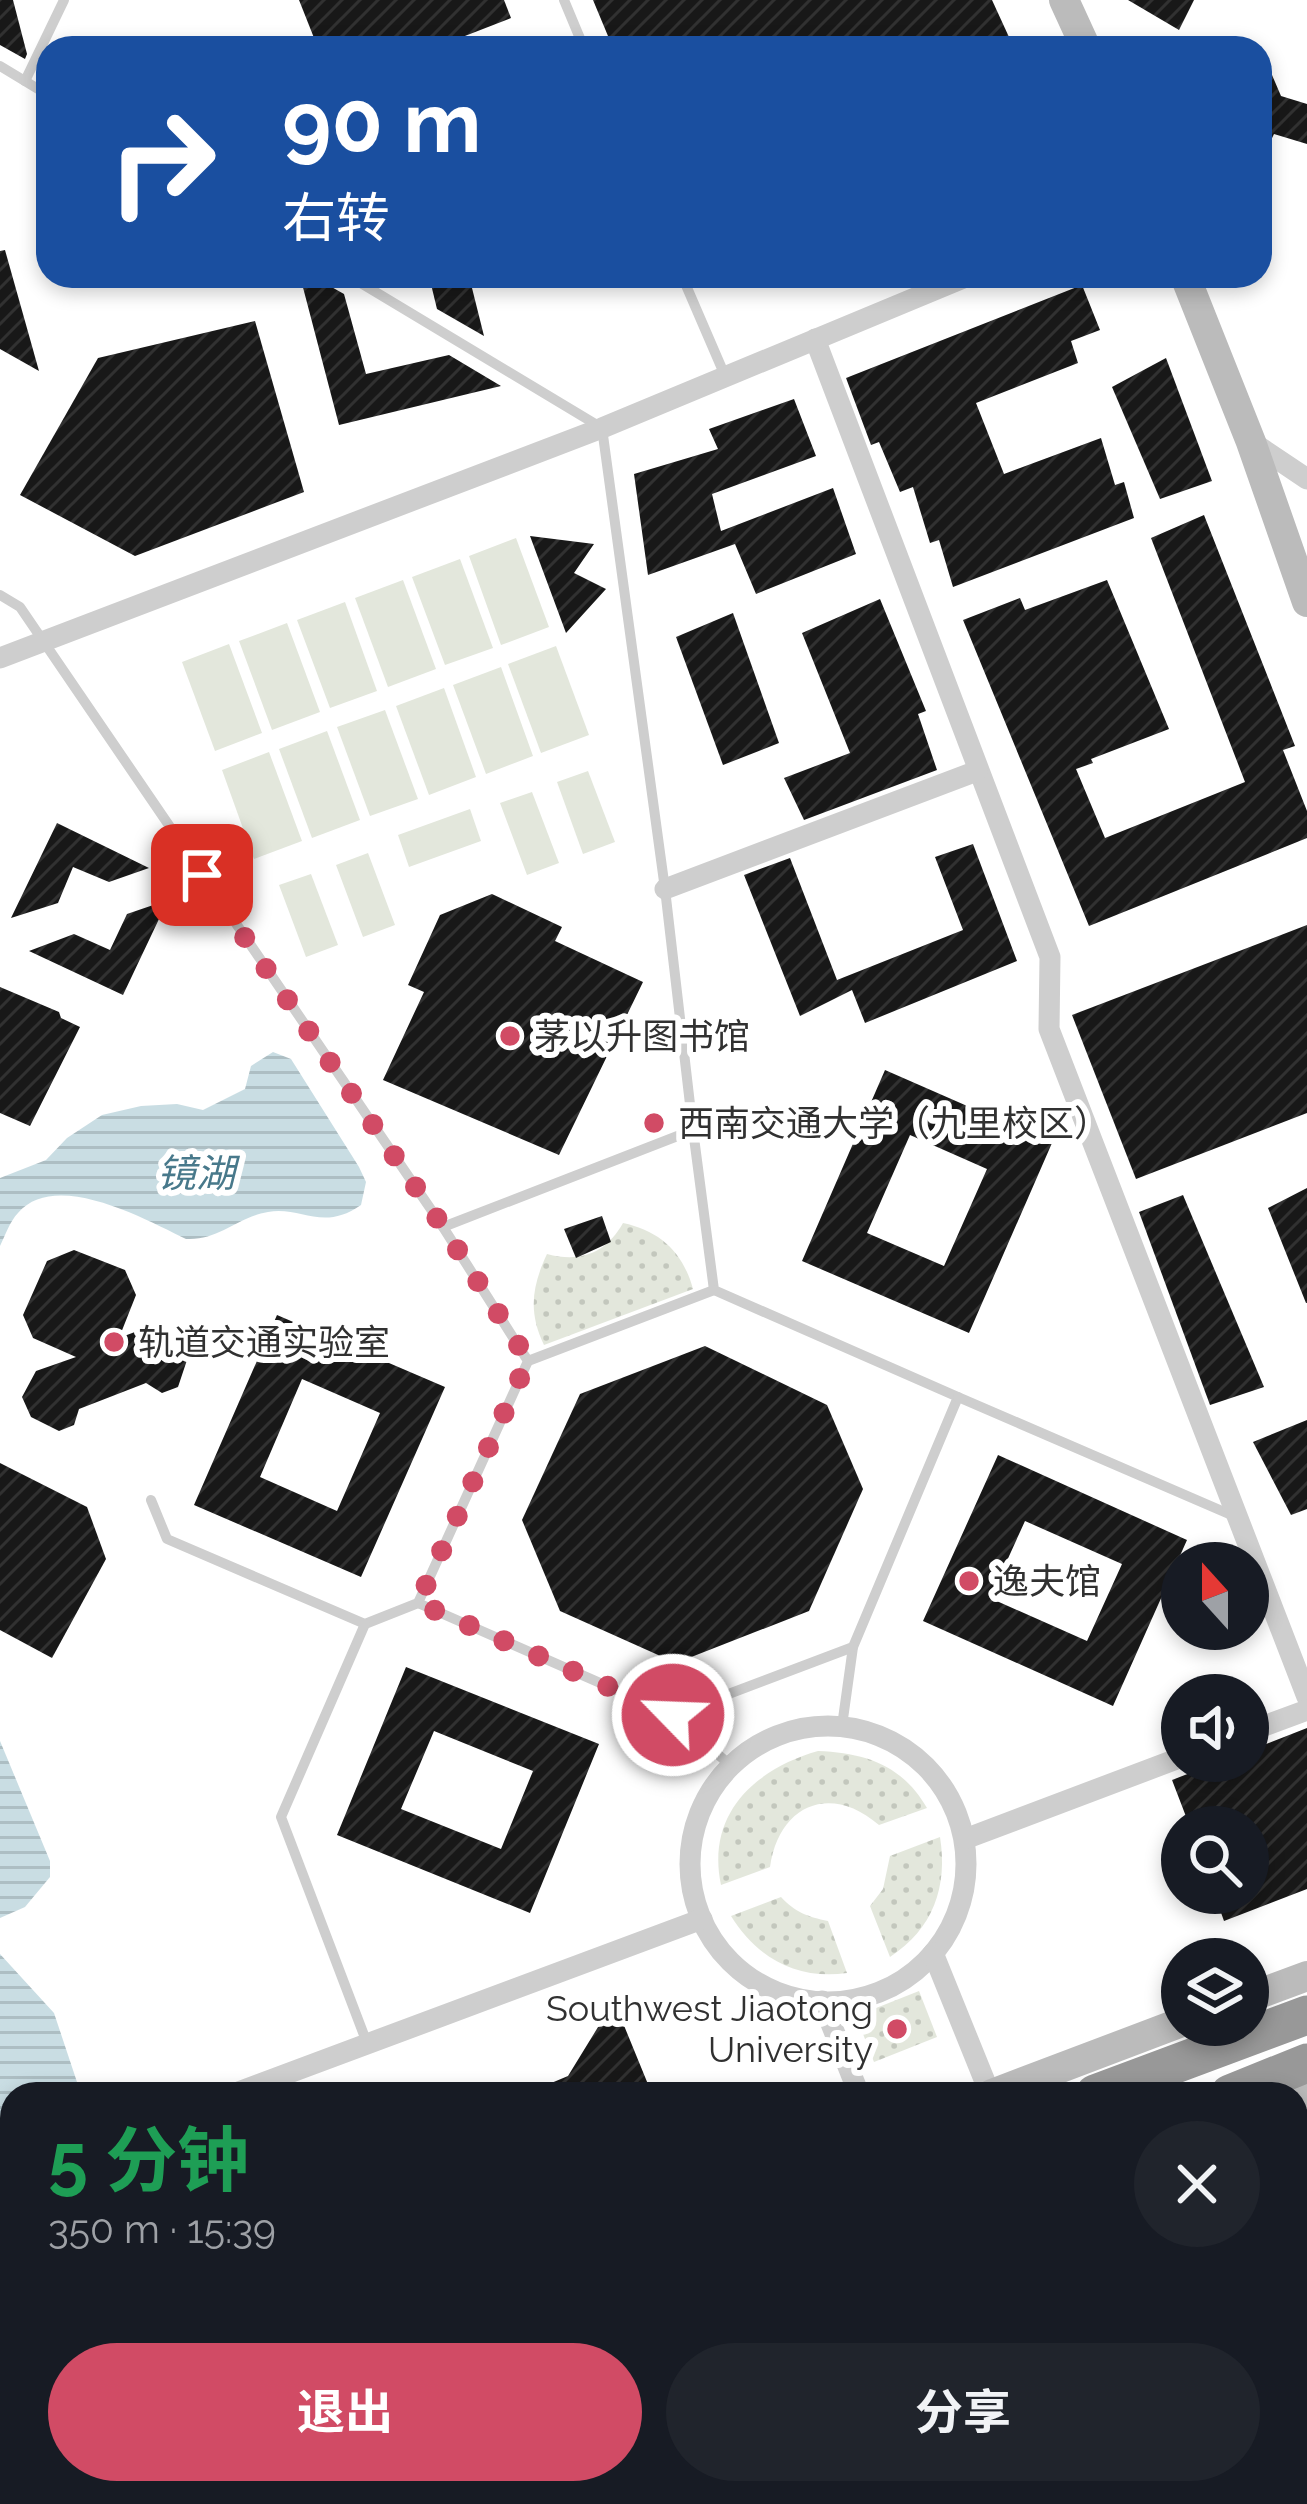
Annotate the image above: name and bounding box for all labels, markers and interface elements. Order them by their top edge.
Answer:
text: 90 m [282,73,481,172]
icon: right [84,84,240,240]
text: 右转 [282,186,390,250]
pin [151,824,253,926]
icon: arrive [169,842,235,908]
place label: 茅以升图书馆 [534,1015,750,1057]
marker: 茅以升图书馆 [497,1023,523,1049]
place label: 西南交通大学（九里校区） [678,1102,1110,1144]
marker: 西南交通大学（九里校区） [641,1110,667,1136]
water label: 镜湖 [157,1150,241,1196]
place label: 轨道交通实验室 [138,1321,390,1363]
marker: 轨道交通实验室 [101,1329,127,1355]
north arrow [1161,1542,1269,1650]
map controls [1161,1542,1269,2046]
place label: 逸夫馆 [993,1560,1101,1602]
marker: 逸夫馆 [956,1568,982,1594]
position arrow [610,1652,736,1778]
button: sound [1161,1674,1269,1782]
button: search [1161,1806,1269,1914]
button: layers [1161,1938,1269,2046]
place label: Southwest Jiaotong University [546,1987,873,2070]
marker: Southwest Jiaotong University [884,2016,910,2042]
text: 5 分钟 [48,2118,249,2203]
button: close [1134,2121,1260,2247]
text: 350 m · 15:39 [48,2206,276,2252]
button: 退出 [48,2343,642,2481]
button: 分享 [666,2343,1260,2481]

